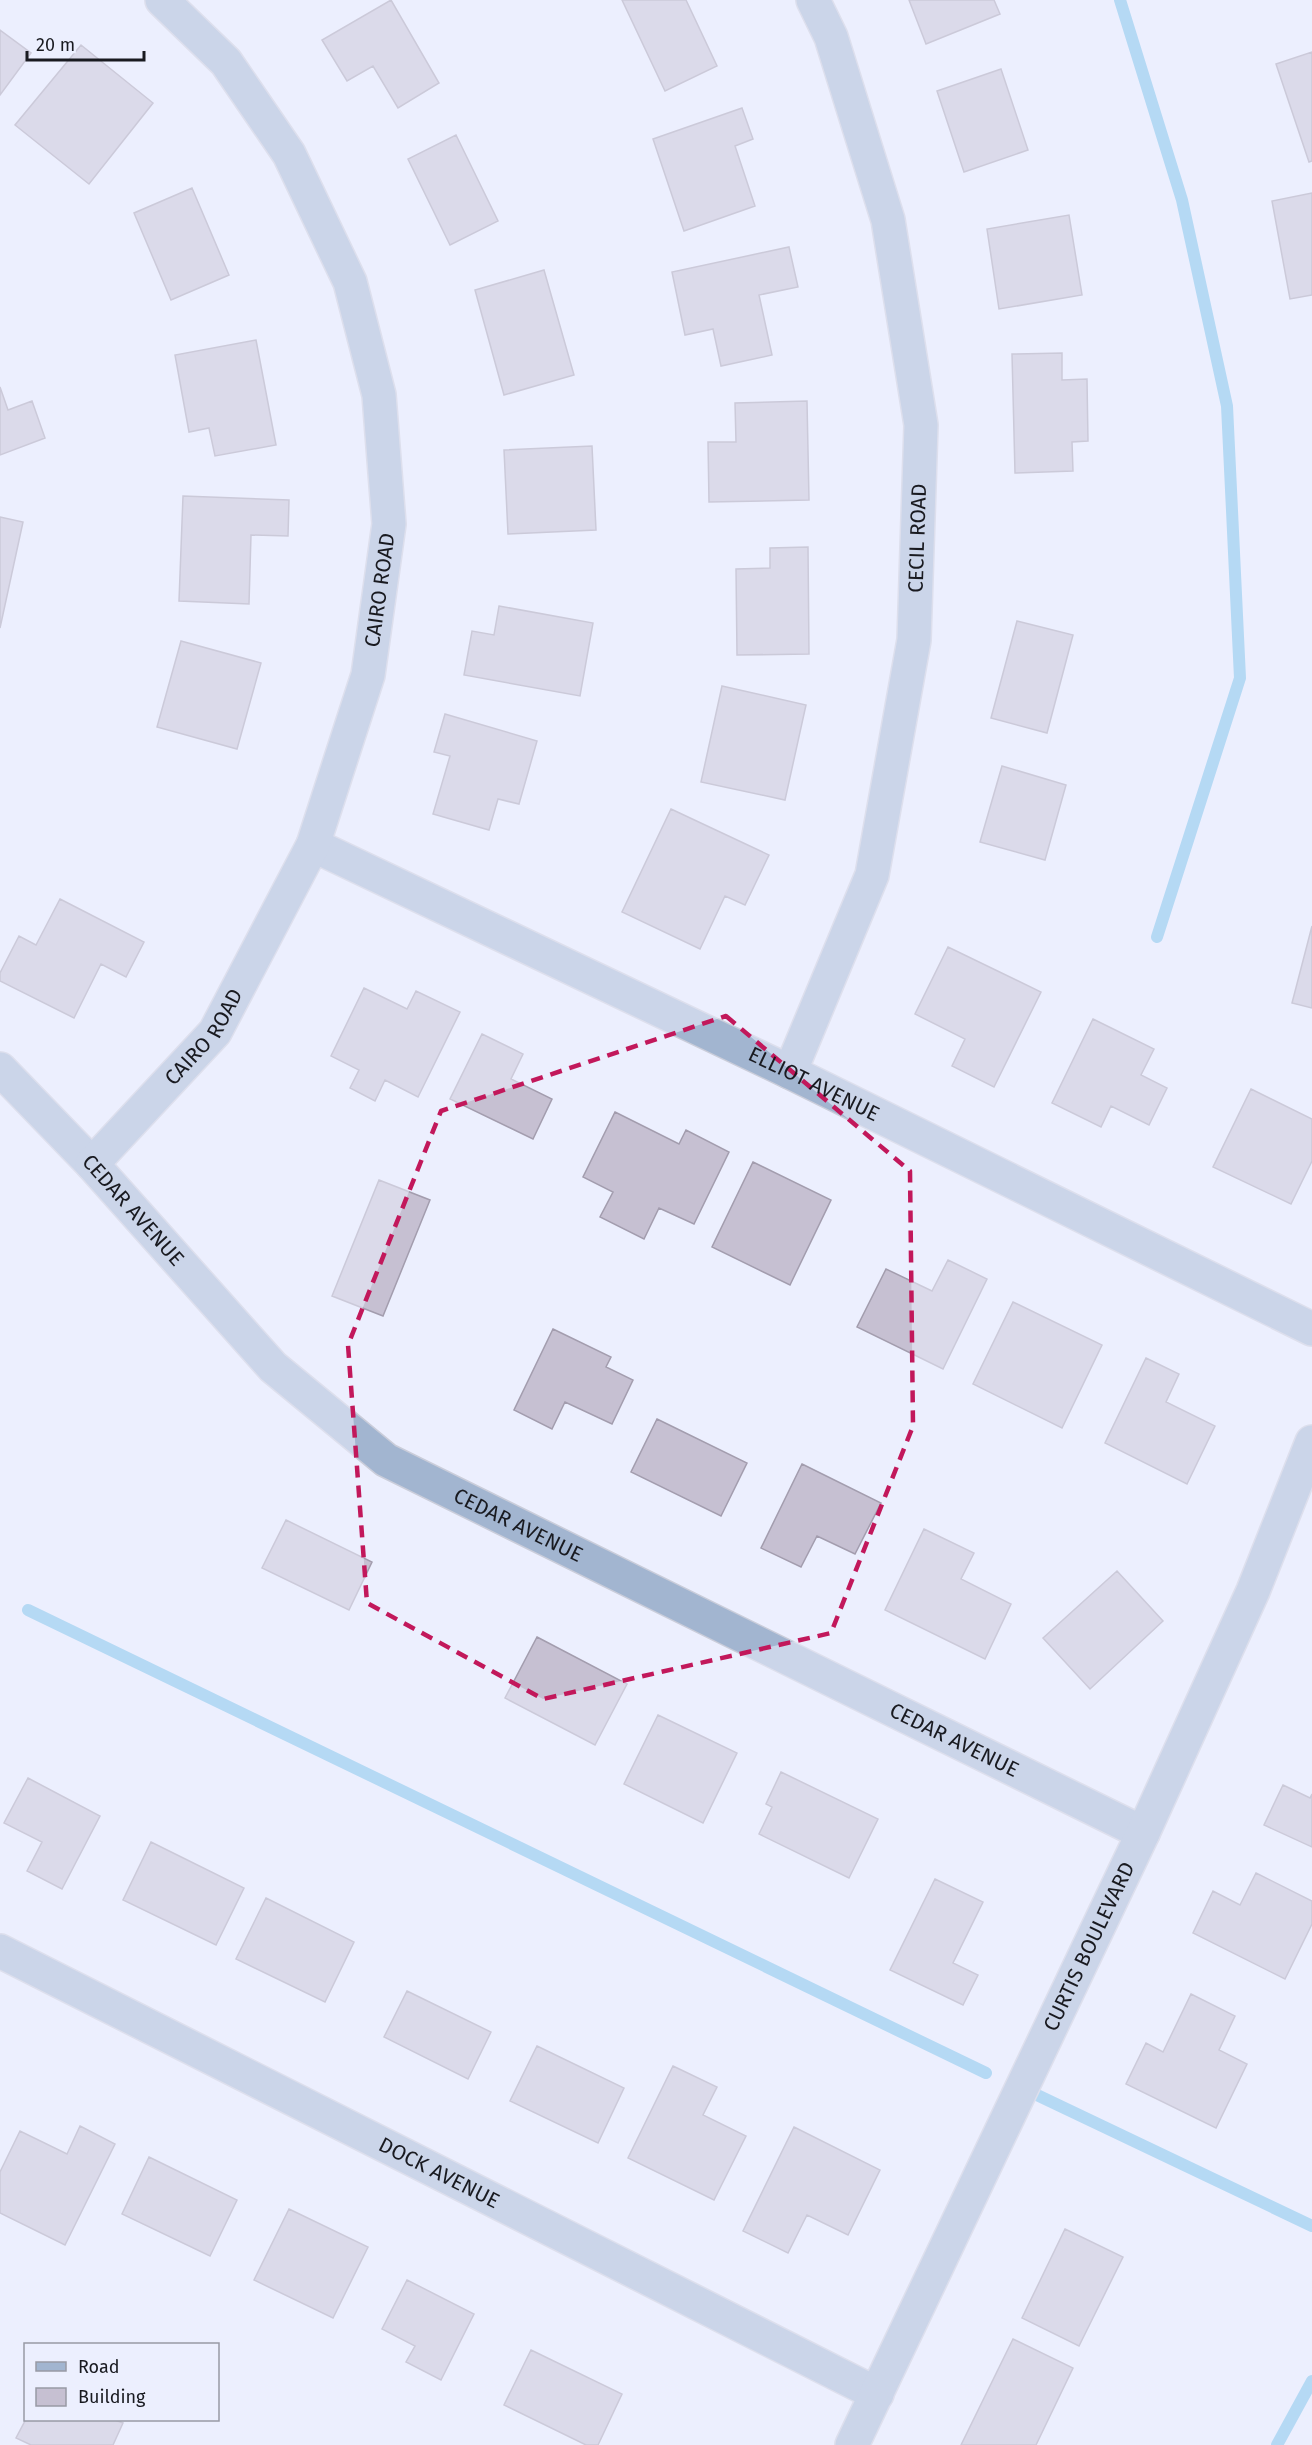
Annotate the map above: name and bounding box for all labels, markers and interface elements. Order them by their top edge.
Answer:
scale bar [27,24,144,62]
text: 20 m [36,34,75,56]
street label: CECIL ROAD [903,483,932,593]
street label: CAIRO ROAD [359,531,401,649]
street label: CAIRO ROAD [159,984,248,1091]
street label: ELLIOT AVENUE [744,1041,884,1127]
street label: CEDAR AVENUE [77,1149,190,1271]
street label: CEDAR AVENUE [449,1482,587,1568]
street label: CEDAR AVENUE [885,1697,1023,1783]
street label: CURTIS BOULEVARD [1038,1858,1140,2035]
street label: DOCK AVENUE [374,2131,504,2214]
legend [24,2343,219,2421]
text: Road [78,2356,120,2378]
text: Building [78,2386,146,2408]

